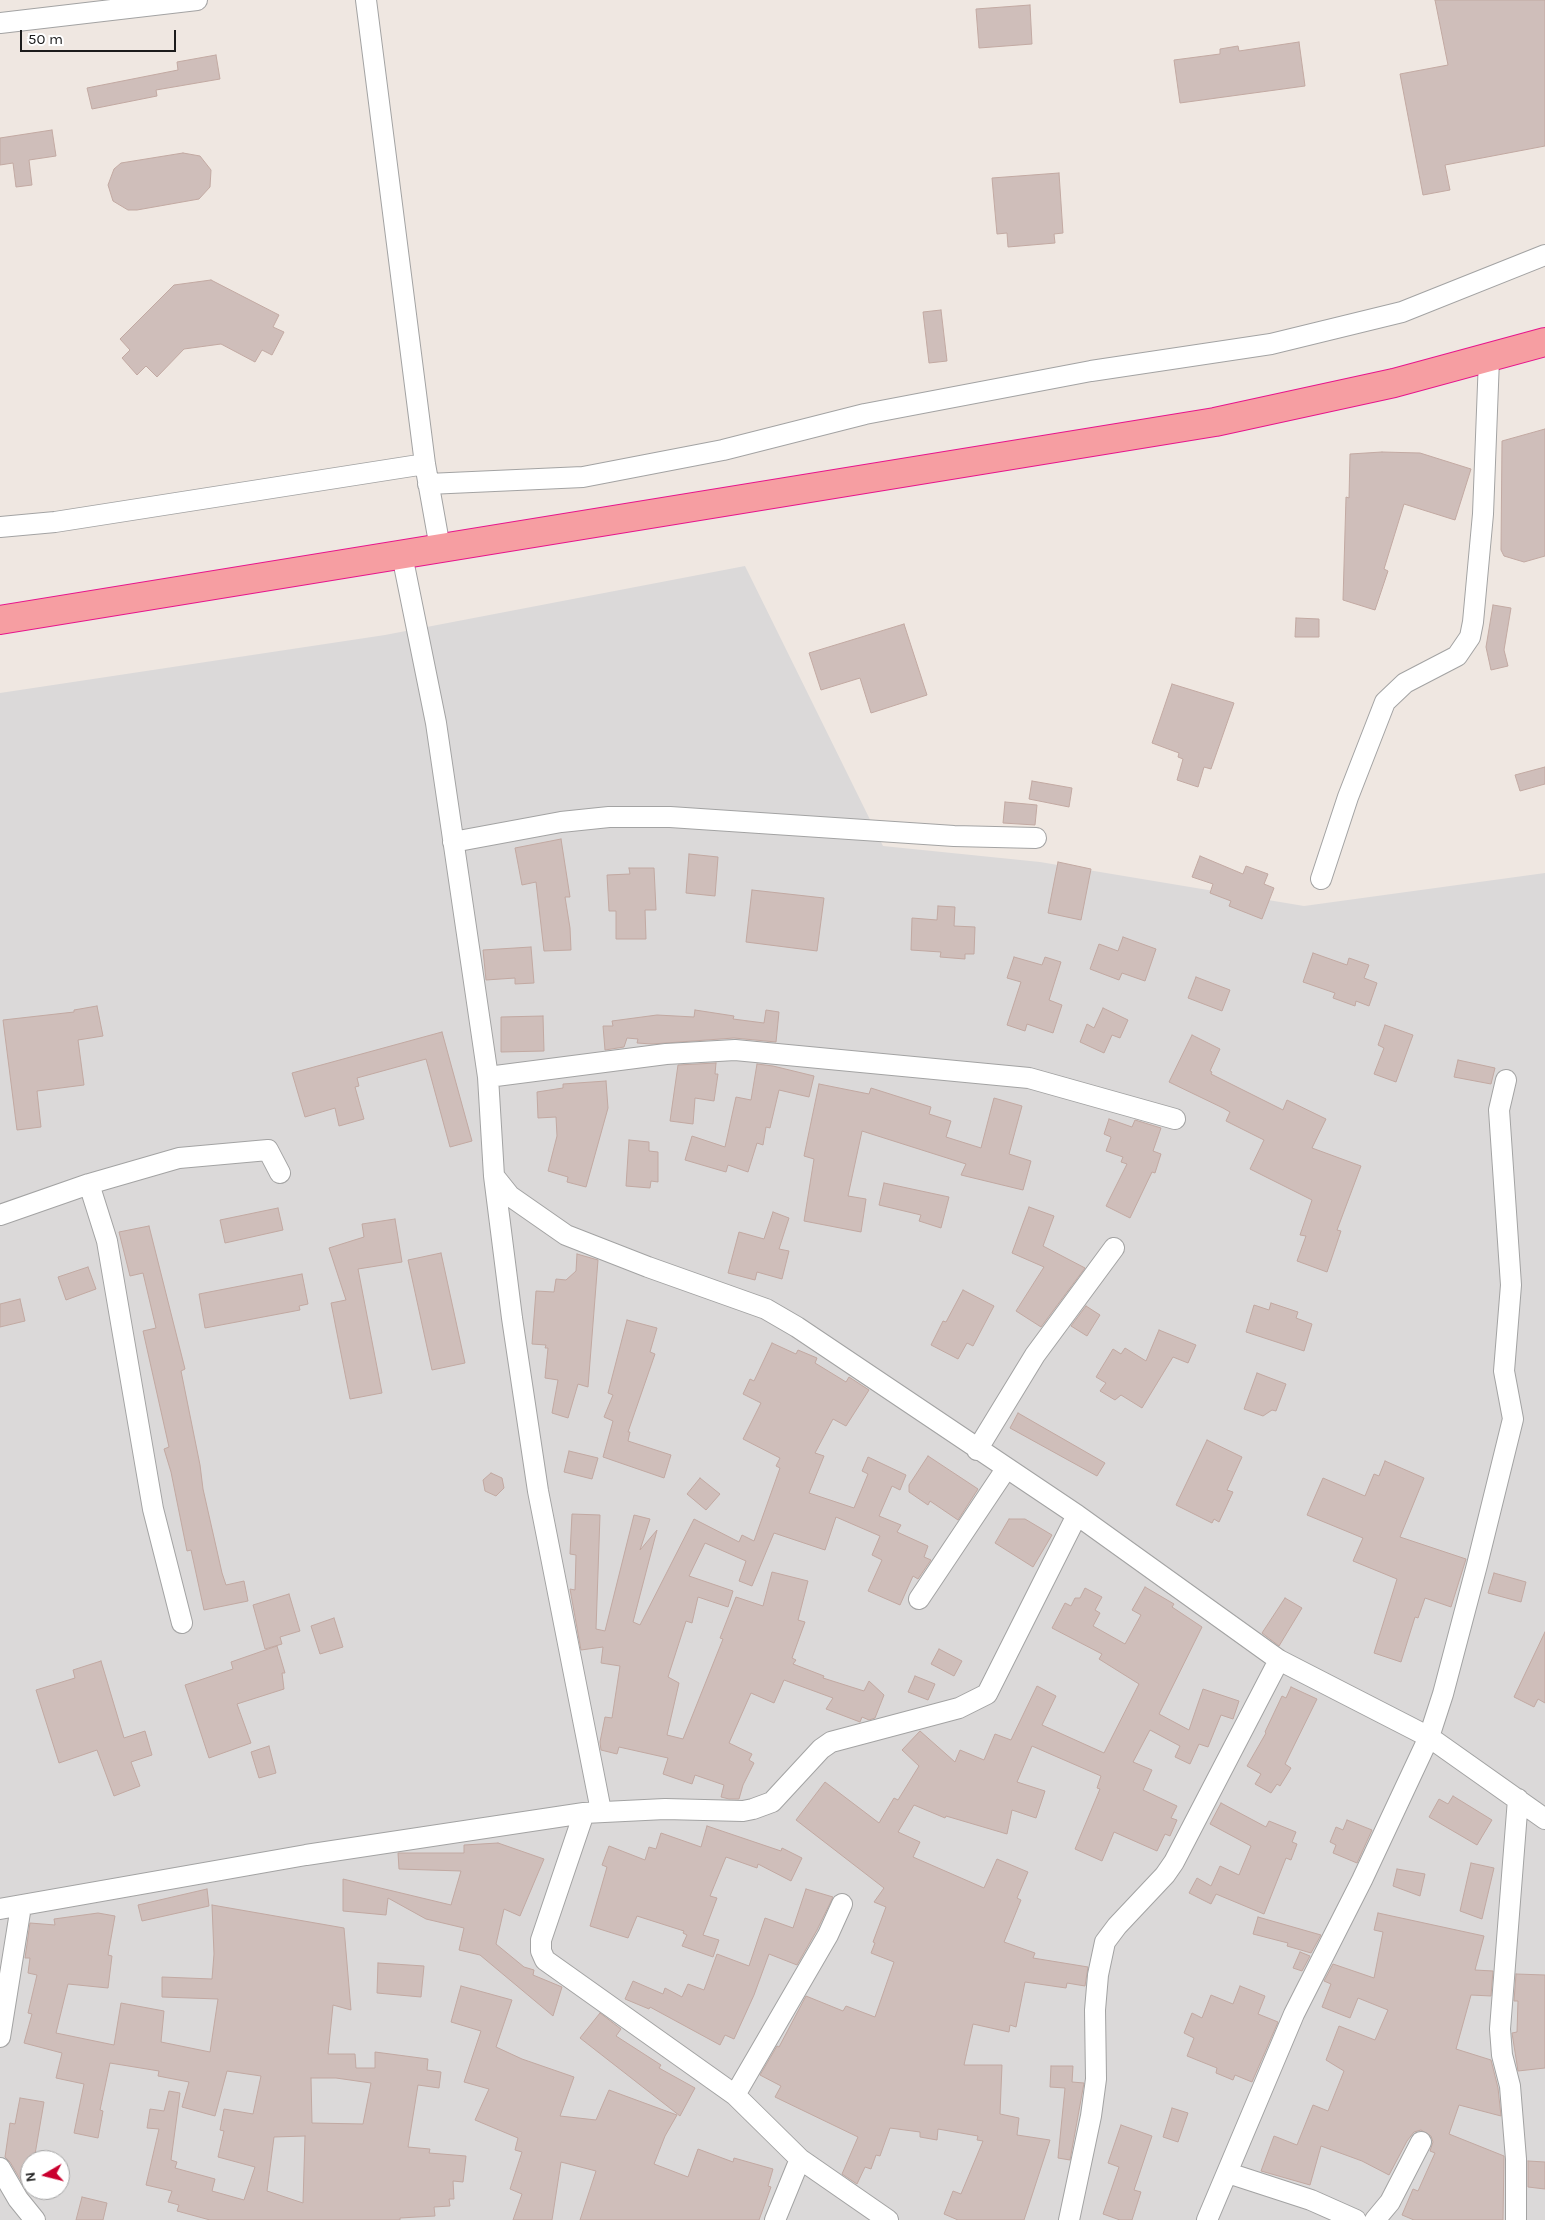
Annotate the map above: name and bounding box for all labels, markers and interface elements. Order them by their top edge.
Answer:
scale bar [22,20,179,52]
text: 50 m [28,30,63,48]
north arrow [20,2150,70,2200]
text: N [22,2171,40,2183]

